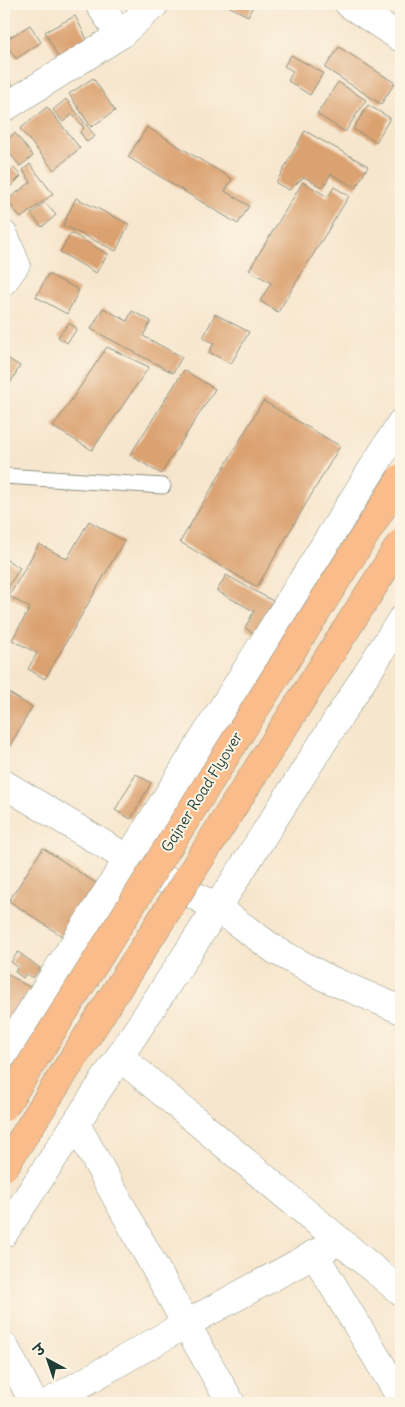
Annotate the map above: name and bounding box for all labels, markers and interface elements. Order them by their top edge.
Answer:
street label: Gajner Road Flyover [157,728,246,855]
north arrow [22,1334,72,1384]
text: उ [29,1339,50,1361]

